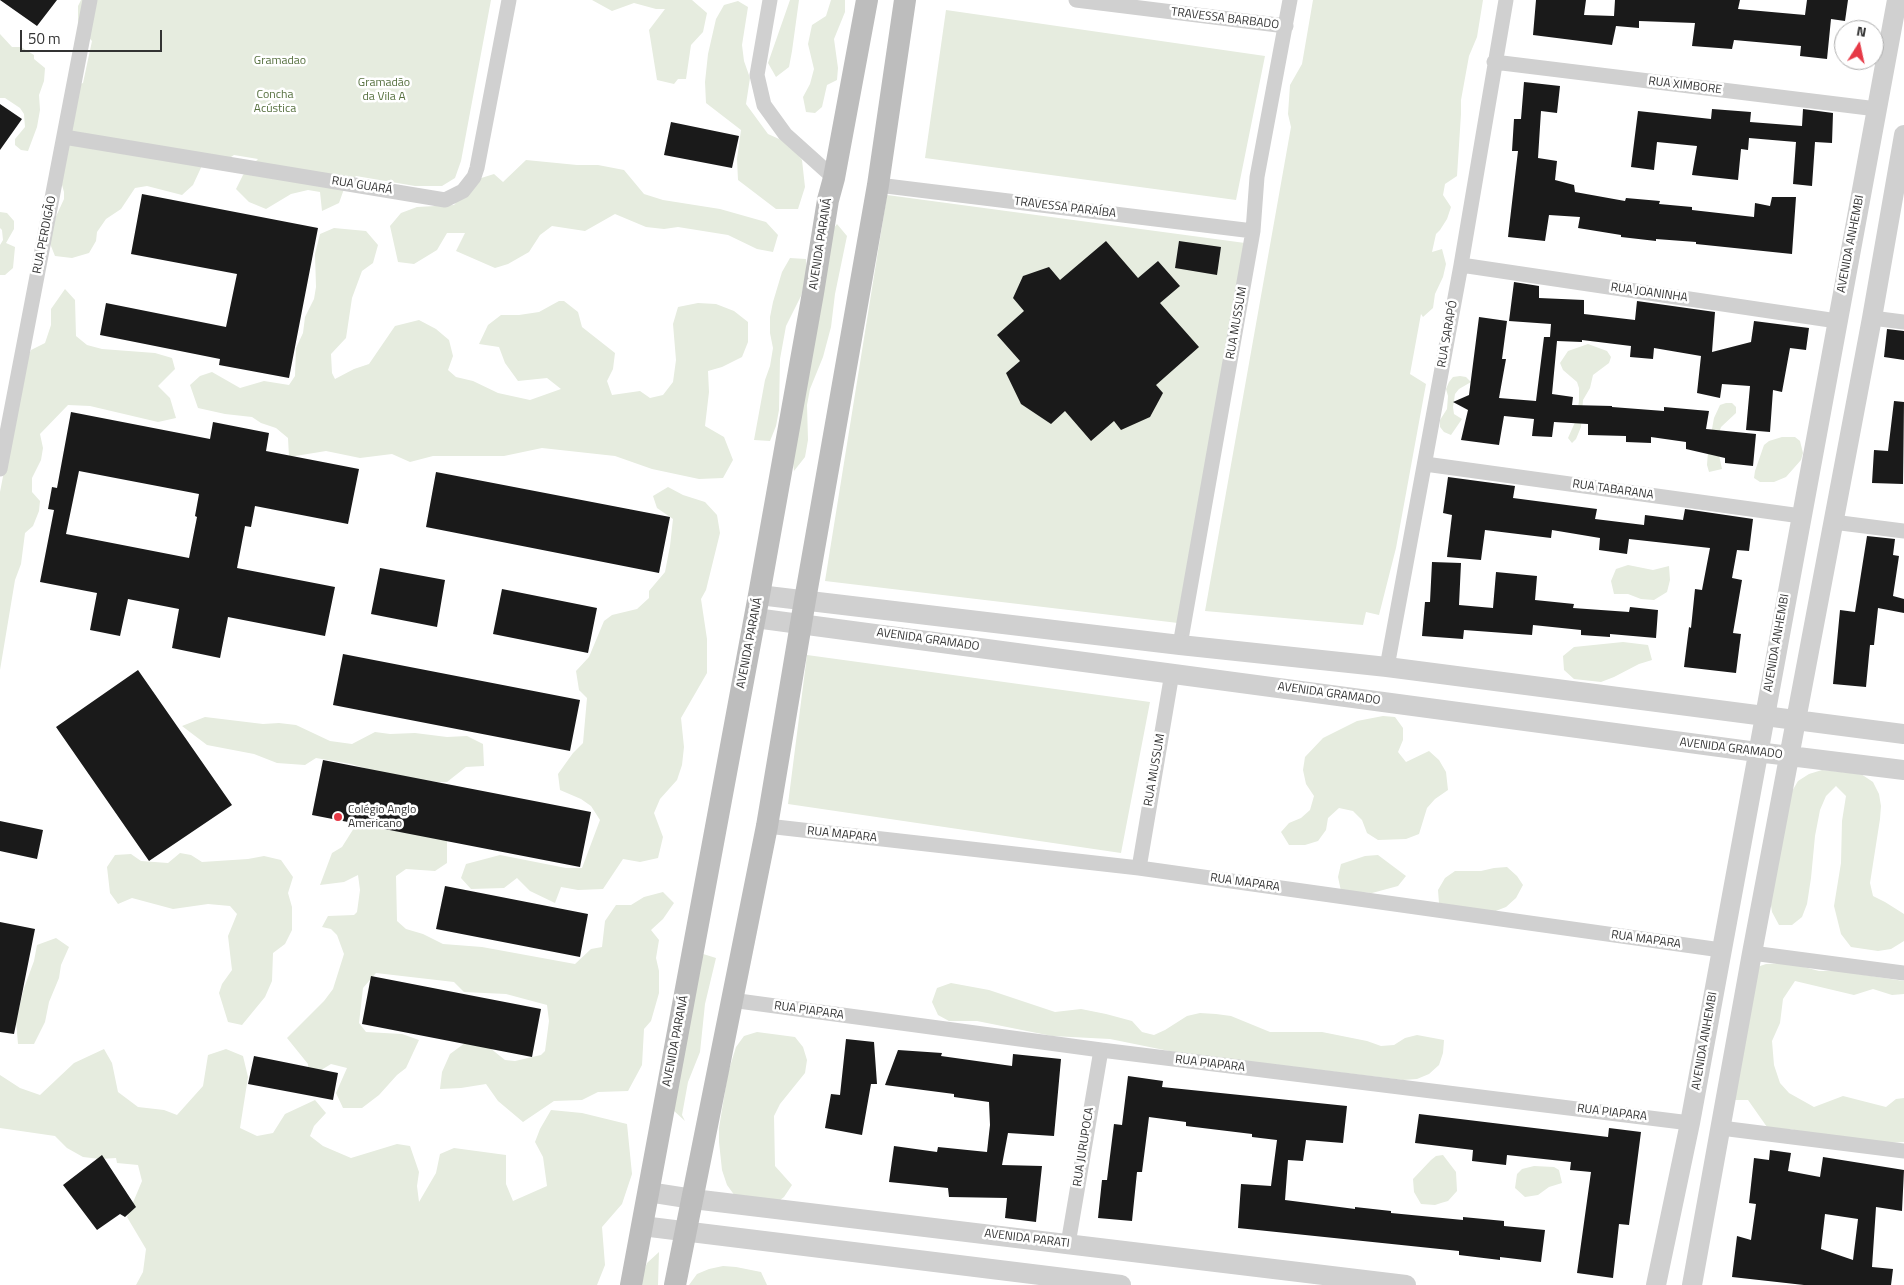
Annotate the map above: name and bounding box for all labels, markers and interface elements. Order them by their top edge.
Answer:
street label: TRAVESSA BARBADO [1170,5,1280,33]
scale bar [22,20,165,52]
north arrow [1834,20,1884,70]
text: N [1855,20,1868,42]
text: 50 m [28,27,61,50]
park label: Gramadao [254,54,306,68]
street label: RUA XIMBORE [1647,74,1723,98]
park label: Gramadão da Vila A [358,76,410,104]
park label: Concha Acústica [254,88,296,116]
street label: RUA GUARÁ [331,174,393,198]
street label: AVENIDA ANHEMBI [1834,194,1868,294]
street label: RUA PERDIGÃO [30,195,60,275]
street label: TRAVESSA PARAÍBA [1013,195,1117,221]
street label: AVENIDA PARANÁ [807,197,835,291]
street label: RUA JOANINHA [1610,280,1688,306]
street label: RUA MUSSUM [1224,286,1250,360]
street label: RUA SARAPÓ [1435,299,1461,369]
street label: RUA TABARANA [1571,477,1655,503]
street label: AVENIDA ANHEMBI [1761,593,1793,693]
street label: AVENIDA PARANÁ [734,596,766,690]
street label: AVENIDA GRAMADO [876,626,980,654]
street label: AVENIDA GRAMADO [1277,680,1381,708]
street label: RUA MUSSUM [1142,733,1168,807]
street label: AVENIDA GRAMADO [1679,736,1783,762]
place label: Colégio Anglo Americano [348,803,416,831]
marker: Colégio Anglo Americano [332,811,344,823]
street label: RUA MAPARA [806,824,878,846]
street label: RUA MAPARA [1209,871,1281,895]
street label: RUA MAPARA [1610,928,1682,952]
street label: AVENIDA ANHEMBI [1689,991,1721,1091]
street label: AVENIDA PARANÁ [660,994,692,1088]
street label: RUA PIAPARA [773,999,845,1023]
street label: RUA PIAPARA [1174,1053,1246,1075]
street label: RUA PIAPARA [1576,1102,1648,1124]
street label: RUA JURUPOCA [1071,1106,1097,1188]
street label: AVENIDA PARATI [983,1227,1071,1251]

